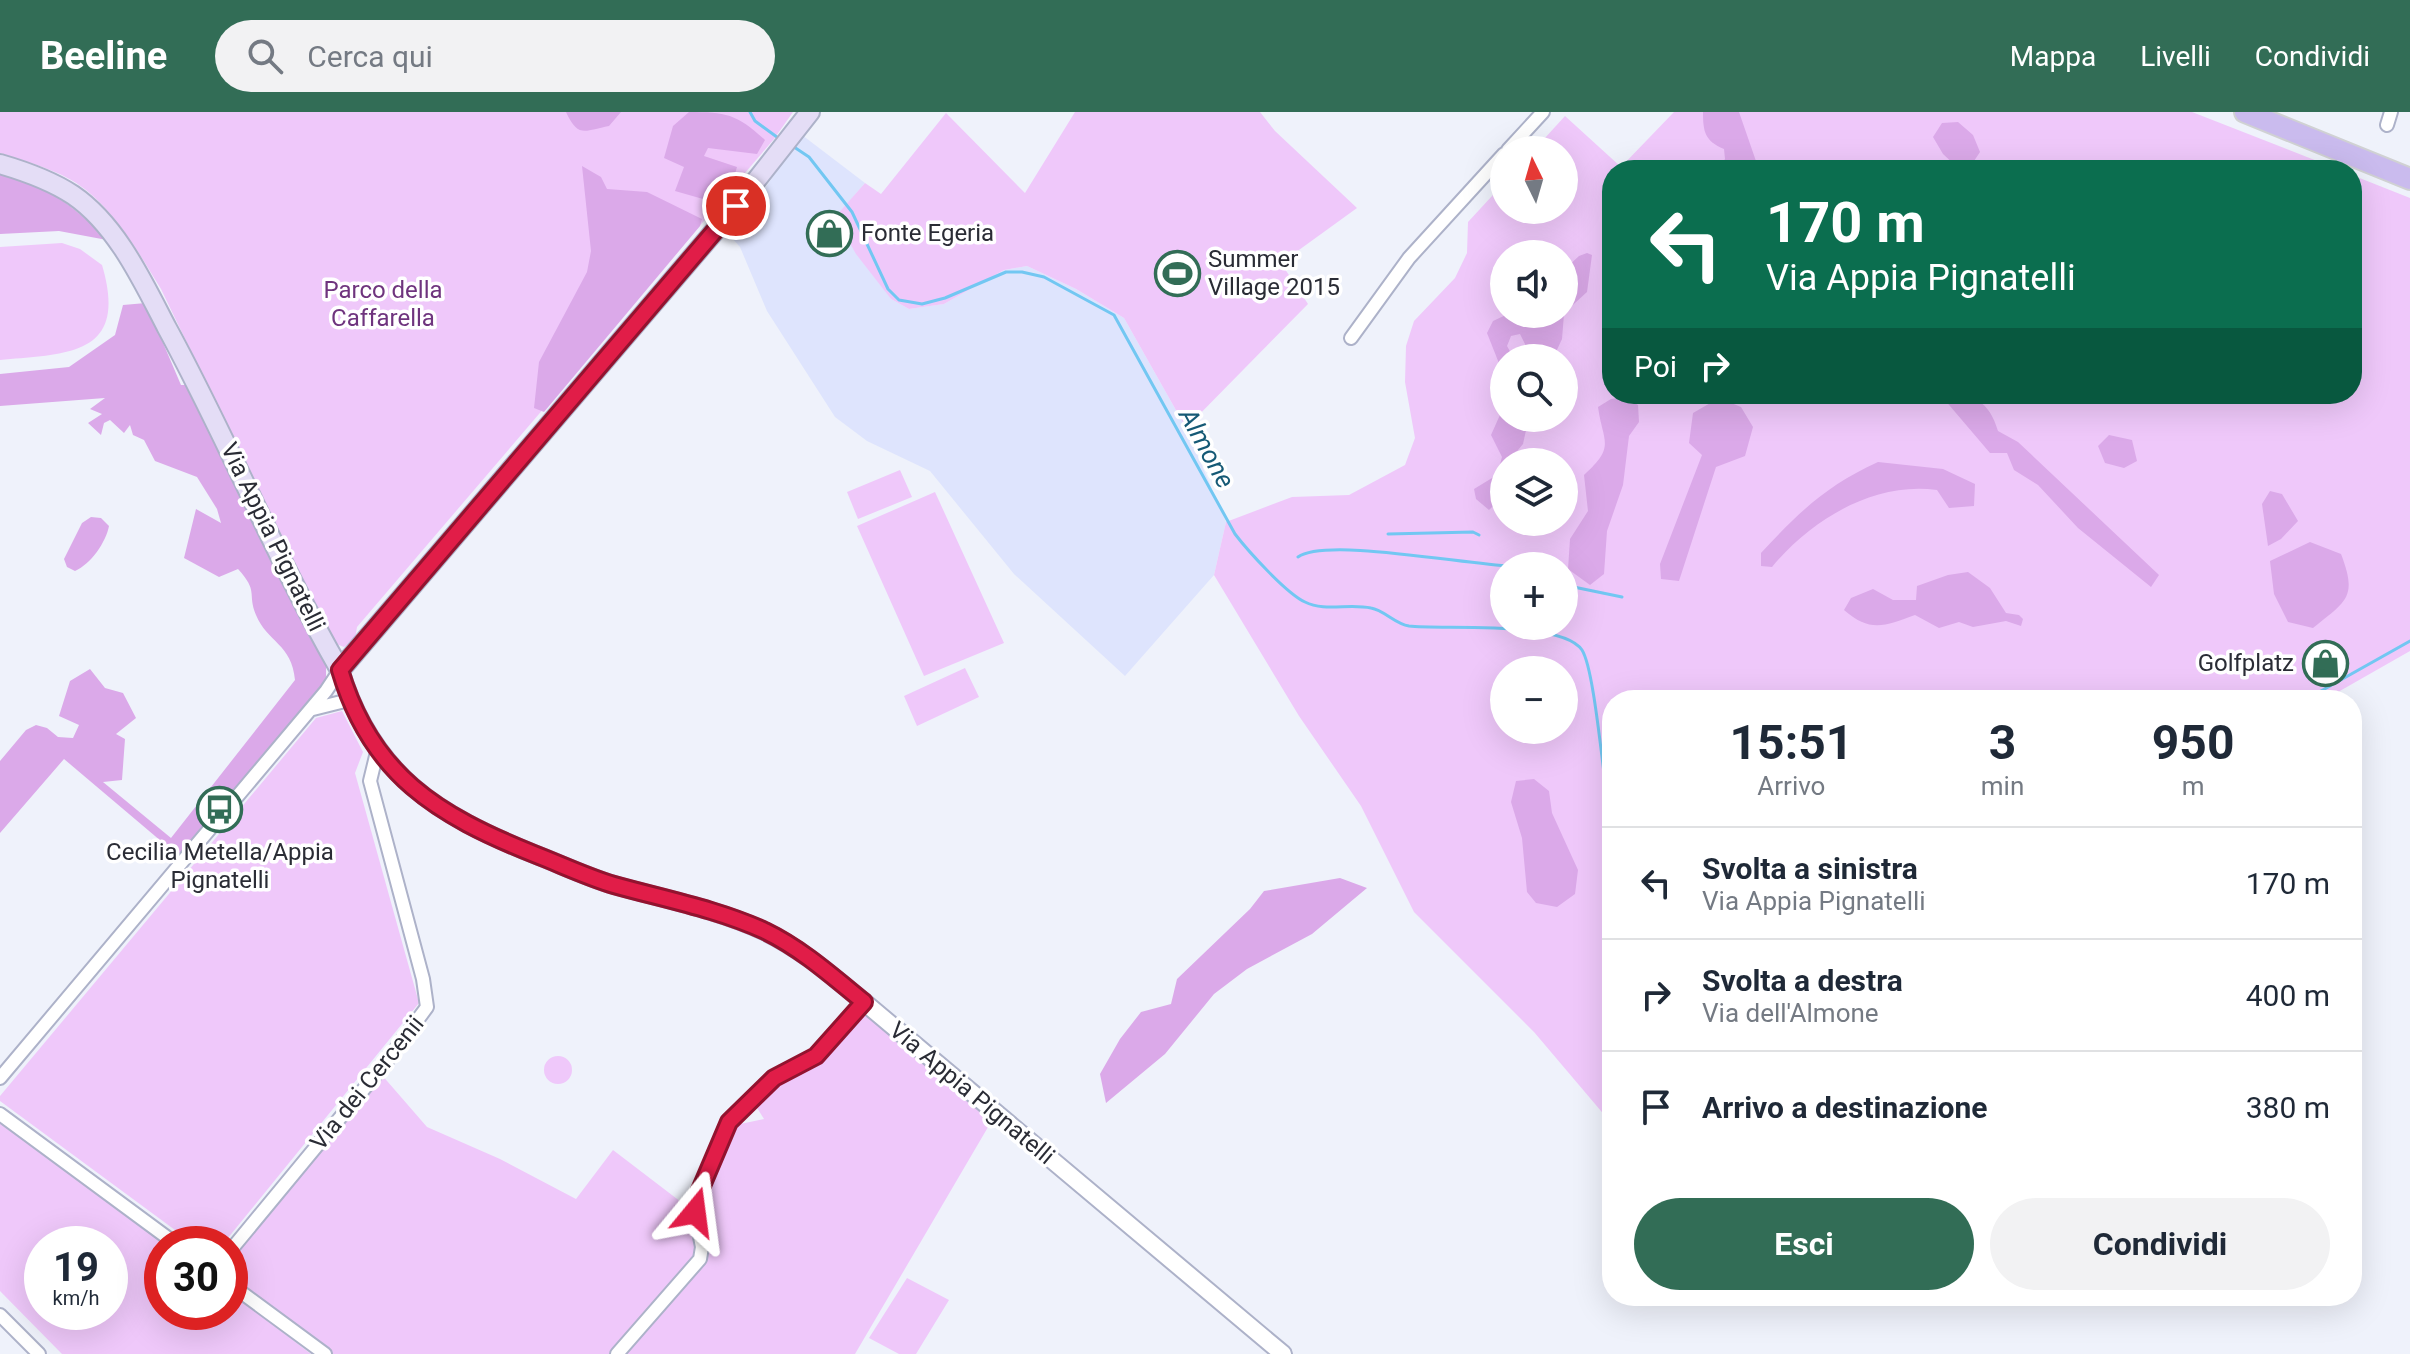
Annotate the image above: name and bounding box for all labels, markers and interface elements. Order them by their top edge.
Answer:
search box [215,20,775,92]
text: Beeline [40,34,167,78]
icon: search [243,34,287,78]
text: Cerca qui [307,39,433,74]
text: Mappa [2010,40,2096,73]
text: Livelli [2140,40,2211,73]
text: Condividi [2255,40,2370,73]
north arrow [1490,136,1578,224]
map controls [1490,136,1578,744]
pin [702,172,770,240]
icon: arrive [714,184,758,228]
text: 170 m [1766,190,1925,256]
icon: left [1634,192,1738,296]
shop icon: Fonte Egeria [806,209,854,257]
place label: Fonte Egeria [861,219,994,247]
button: sound [1490,240,1578,328]
place label: Summer Village 2015 [1208,245,1340,301]
sports icon: Summer Village 2015 [1153,249,1201,297]
text: Via Appia Pignatelli [1766,257,2076,299]
park label: Parco della Caffarella [323,276,443,332]
button: search [1490,344,1578,432]
icon: right [1693,344,1737,388]
text: Poi [1634,349,1677,384]
water label: Almone [1172,401,1241,493]
street label: Via Appia Pignatelli [215,438,331,636]
button: layers [1490,448,1578,536]
button: + [1490,552,1578,640]
shop icon: Golfplatz [2301,639,2349,687]
place label: Golfplatz [2198,649,2294,677]
button: − [1490,656,1578,744]
text: 15:51 [1730,714,1853,771]
text: 3 [1989,714,2016,771]
text: 950 [2152,714,2234,771]
text: Arrivo [1757,771,1825,801]
text: min [1981,771,2024,801]
text: m [2182,771,2205,801]
bus stop icon: Cecilia Metella/Appia Pignatelli [196,786,244,834]
place label: Cecilia Metella/Appia Pignatelli [106,838,334,894]
text: Svolta a sinistra [1702,851,1918,886]
icon: left [1634,861,1678,905]
text: 170 m [2246,866,2330,901]
text: Via Appia Pignatelli [1702,886,1926,916]
text: Svolta a destra [1702,963,1903,998]
icon: right [1634,973,1678,1017]
text: 400 m [2246,978,2330,1013]
text: Via dell'Almone [1702,998,1879,1028]
street label: Via dei Cercenii [304,1010,430,1156]
street label: Via Appia Pignatelli [884,1016,1060,1170]
icon: arrive [1634,1085,1678,1129]
text: Arrivo a destinazione [1702,1090,1988,1125]
text: 380 m [2246,1090,2330,1125]
position arrow [653,1170,737,1254]
button: Esci [1634,1198,1974,1290]
button: Condividi [1990,1198,2330,1290]
speed limit sign: 30 [144,1226,248,1330]
text: 19 [53,1244,99,1291]
text: km/h [53,1286,99,1310]

